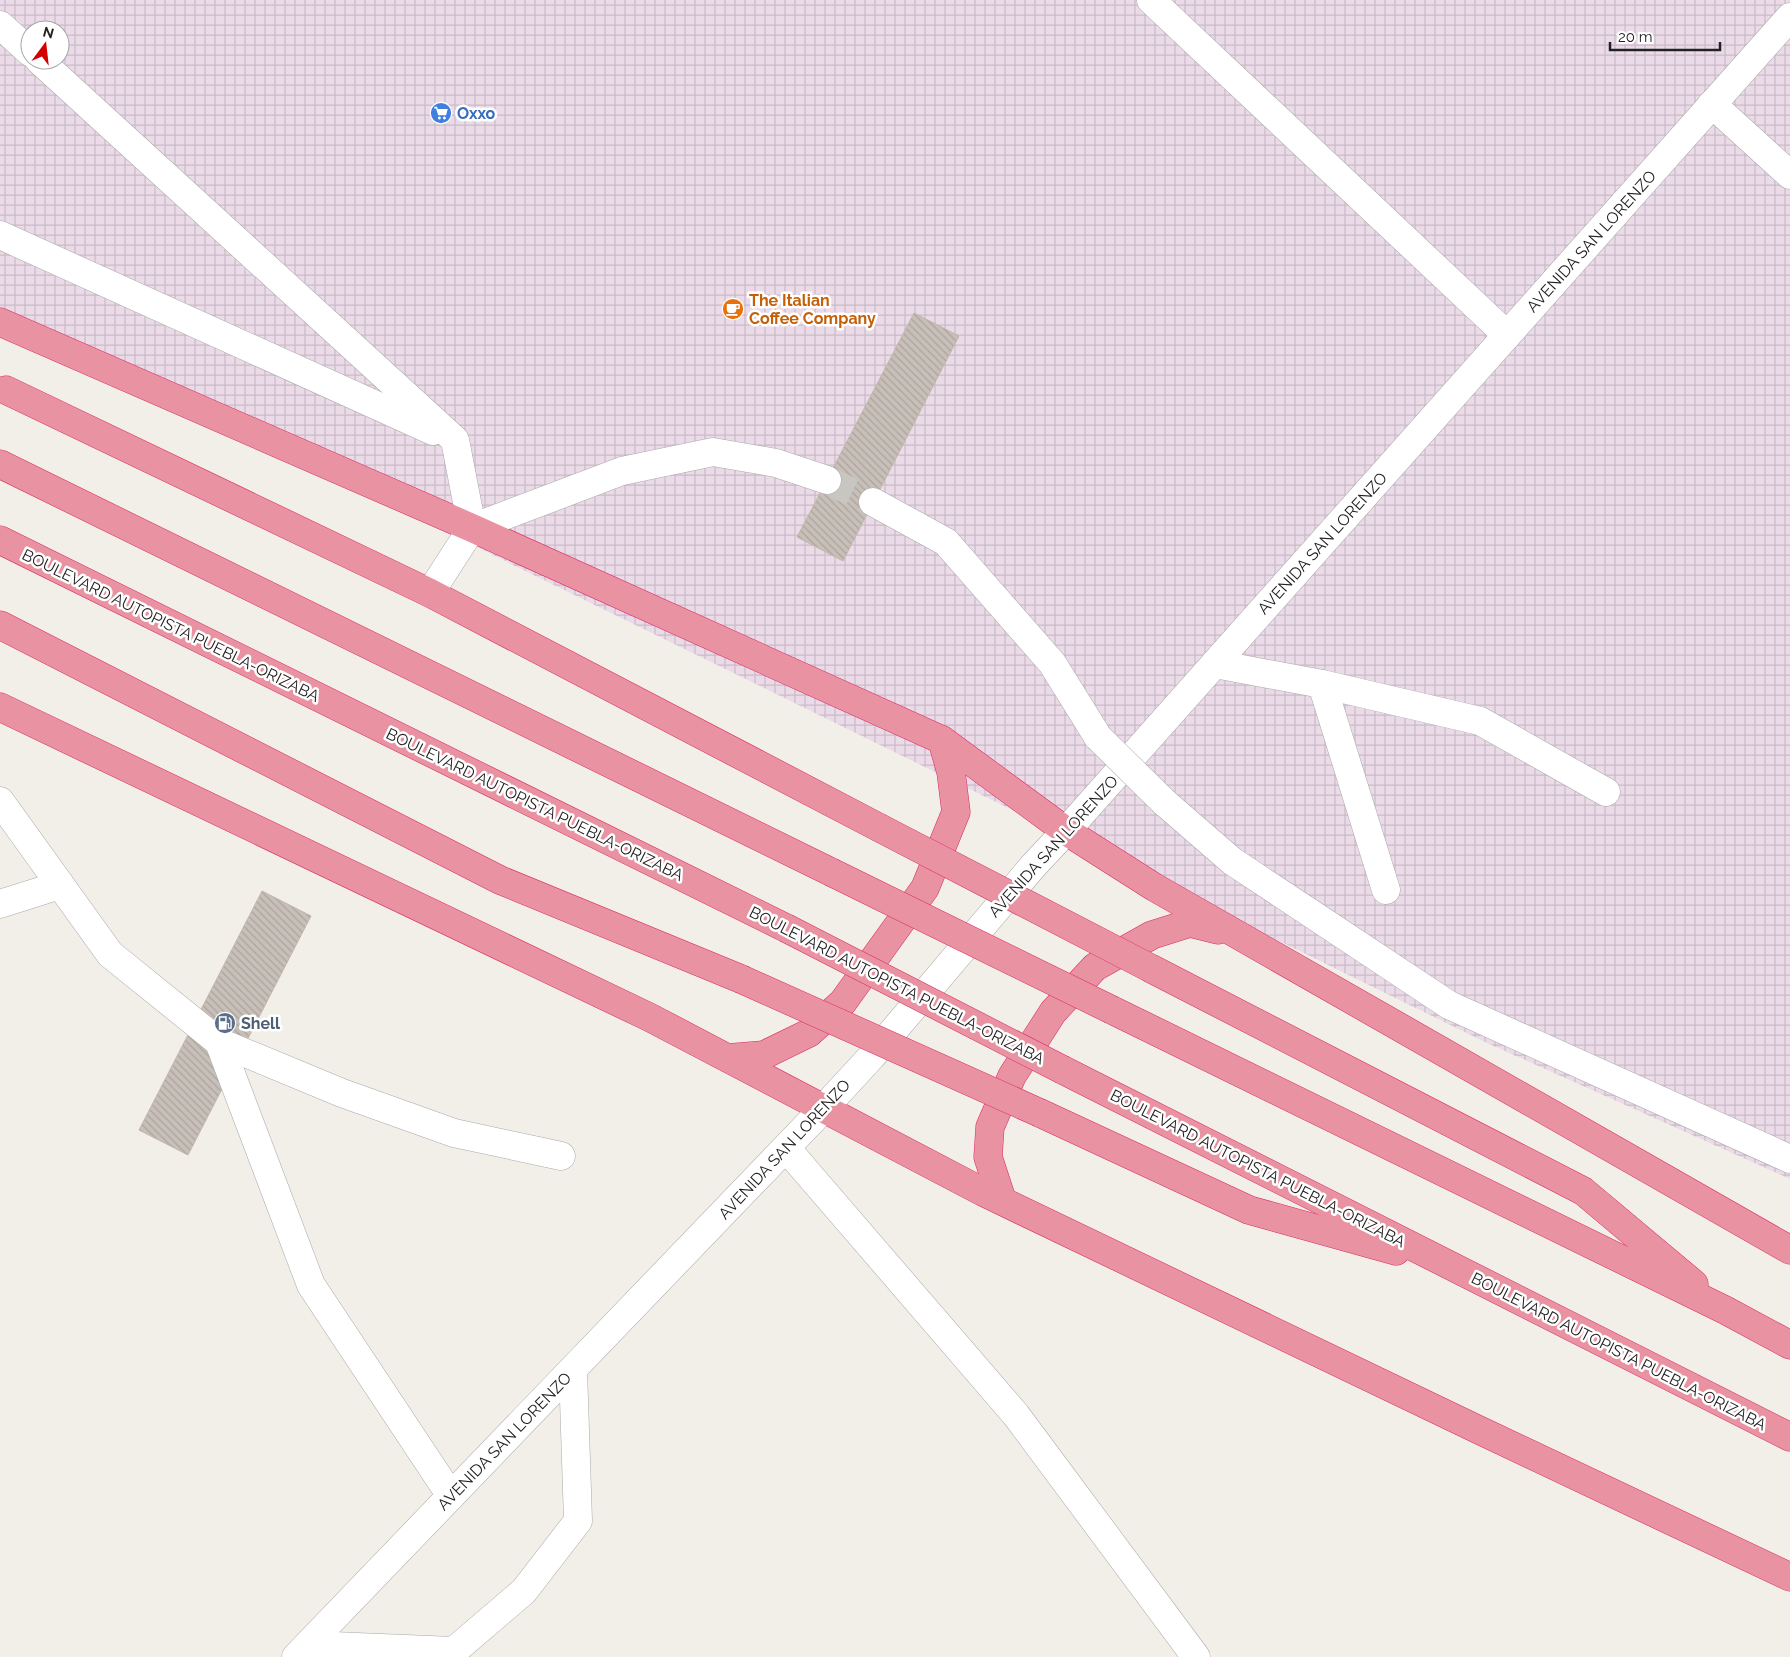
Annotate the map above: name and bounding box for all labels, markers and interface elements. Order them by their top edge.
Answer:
north arrow [20,20,70,70]
scale bar [1610,20,1720,52]
text: N [41,23,56,42]
text: 20 m [1618,28,1653,46]
supermarket icon: Oxxo [429,101,453,125]
place label: Oxxo [457,104,496,123]
street label: AVENIDA SAN LORENZO [1523,167,1660,316]
place label: The Italian Coffee Company [749,291,876,328]
cafe icon: The Italian Coffee Company [721,297,745,321]
street label: AVENIDA SAN LORENZO [1254,469,1391,618]
street label: BOULEVARD AUTOPISTA PUEBLA-ORIZABA [19,545,323,706]
street label: BOULEVARD AUTOPISTA PUEBLA-ORIZABA [383,724,687,885]
street label: AVENIDA SAN LORENZO [985,772,1122,921]
street label: BOULEVARD AUTOPISTA PUEBLA-ORIZABA [746,902,1048,1069]
fuel station icon: Shell [213,1011,237,1035]
place label: Shell [241,1014,281,1033]
street label: AVENIDA SAN LORENZO [715,1075,854,1223]
street label: BOULEVARD AUTOPISTA PUEBLA-ORIZABA [1107,1085,1409,1252]
street label: BOULEVARD AUTOPISTA PUEBLA-ORIZABA [1468,1268,1770,1435]
street label: AVENIDA SAN LORENZO [434,1368,575,1514]

